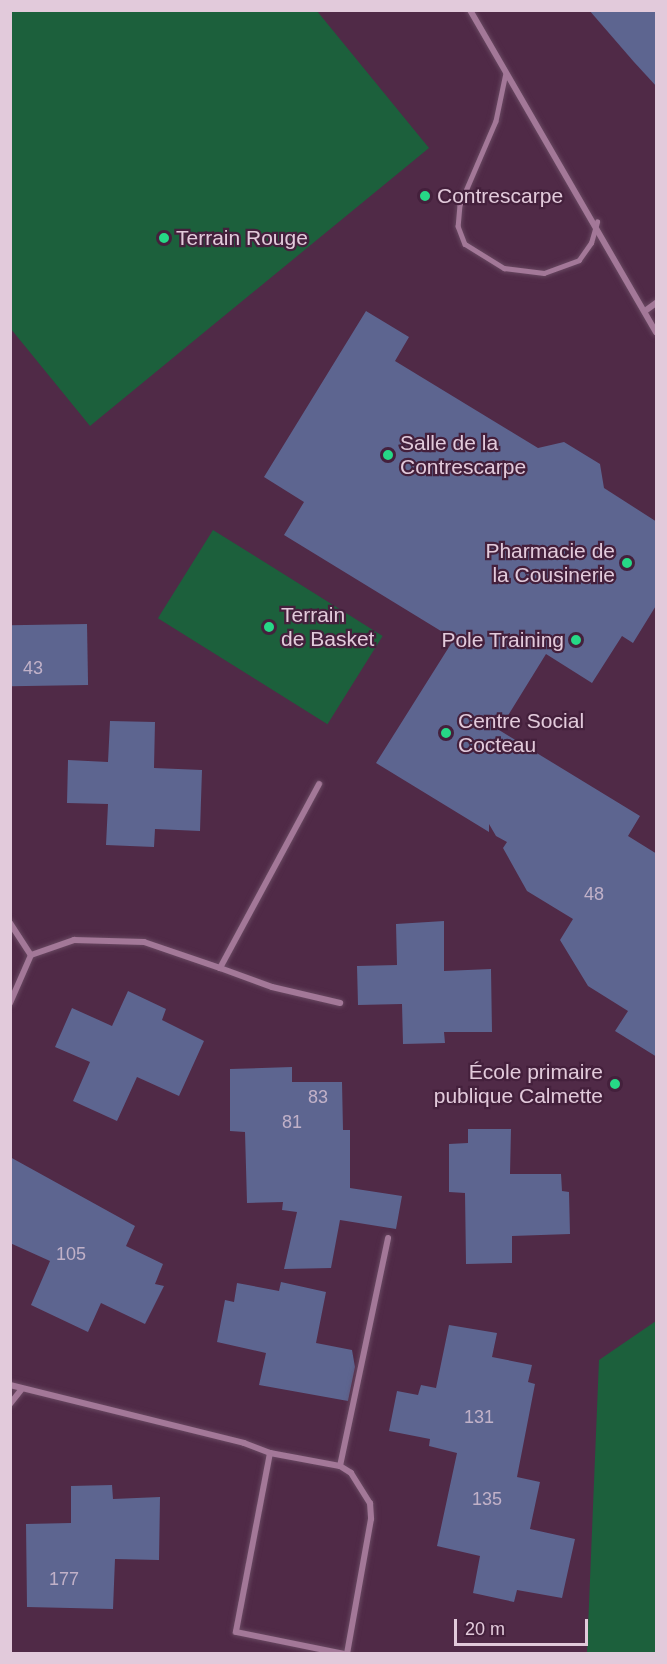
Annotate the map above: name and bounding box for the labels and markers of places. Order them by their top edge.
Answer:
place label: Contrescarpe [437,183,563,209]
marker: Contrescarpe [418,189,432,203]
place label: Terrain Rouge [176,225,308,251]
marker: Terrain Rouge [157,231,171,245]
place label: Salle de la Contrescarpe [400,430,526,480]
marker: Salle de la Contrescarpe [381,448,395,462]
place label: Pharmacie de la Cousinerie [485,538,615,588]
marker: Pharmacie de la Cousinerie [620,556,634,570]
place label: Terrain de Basket [281,602,374,652]
marker: Terrain de Basket [262,620,276,634]
place label: Pole Training [441,627,564,653]
marker: Pole Training [569,633,583,647]
place label: Centre Social Cocteau [458,708,584,758]
marker: Centre Social Cocteau [439,726,453,740]
place label: École primaire publique Calmette [434,1059,603,1109]
marker: École primaire publique Calmette [608,1077,622,1091]

